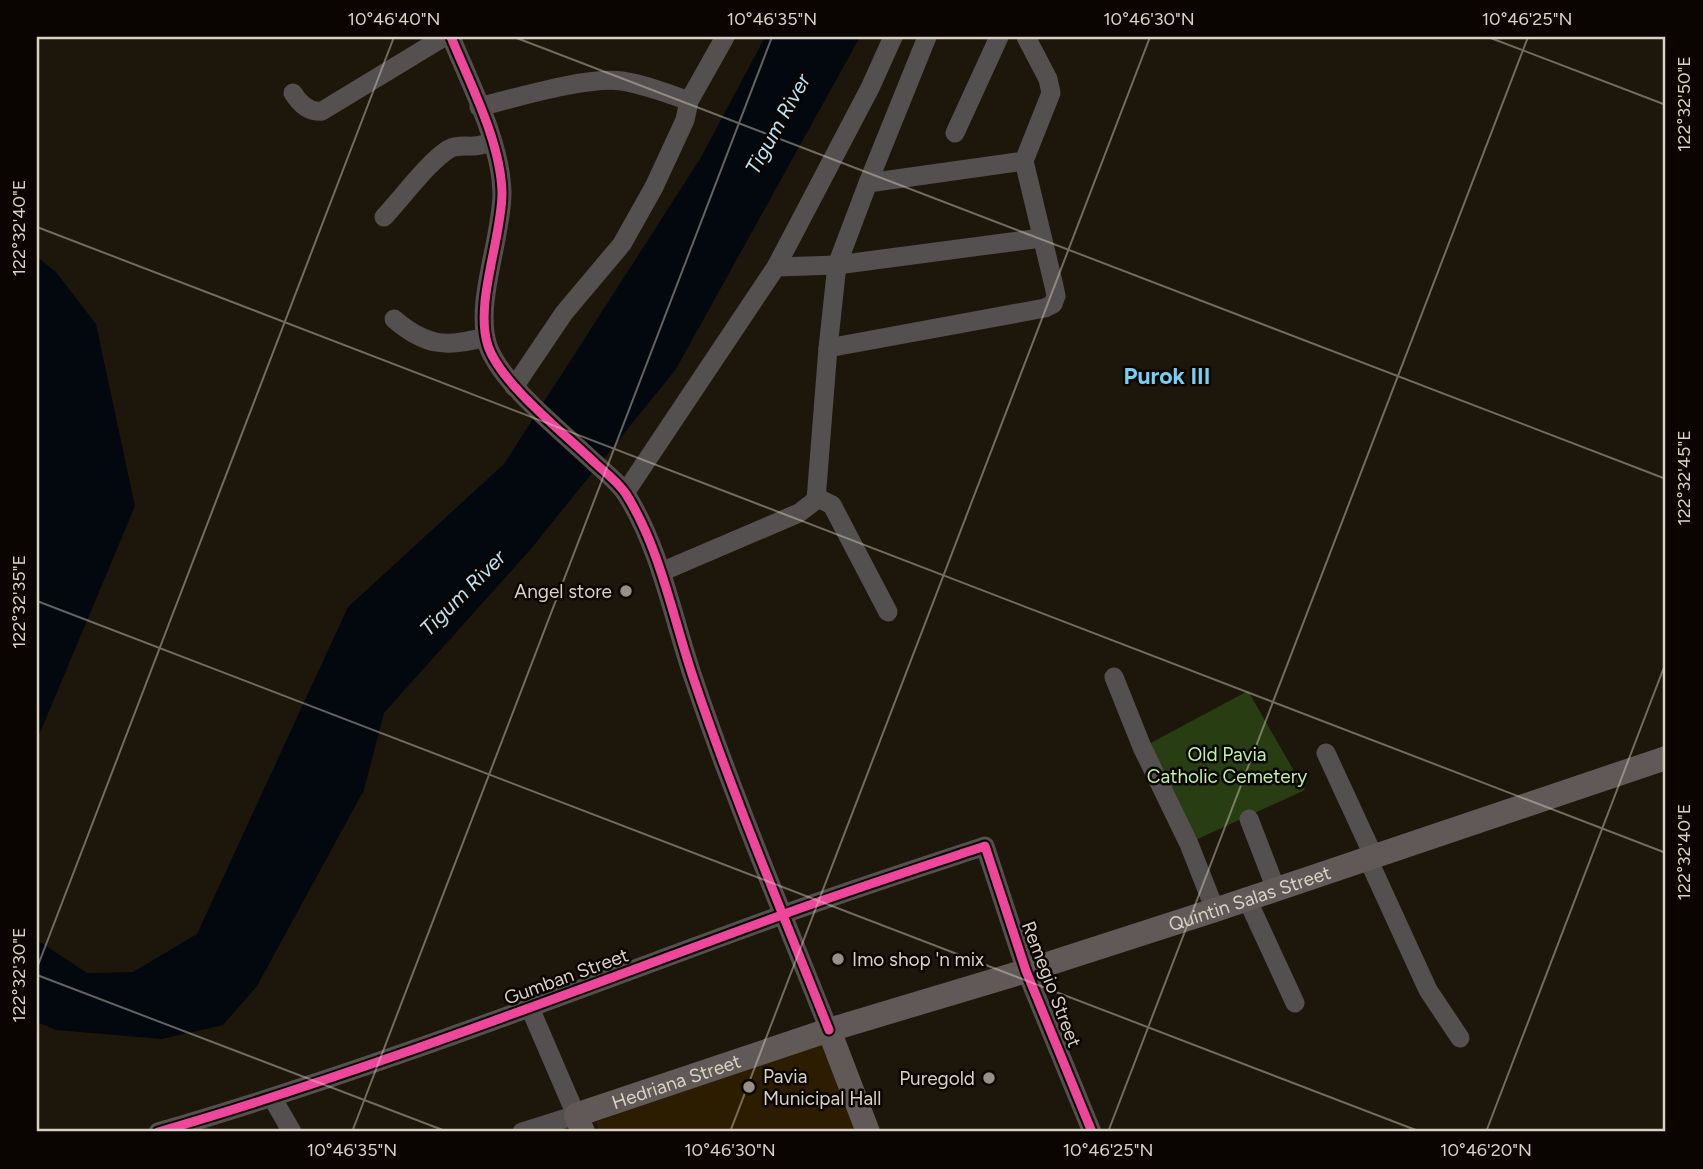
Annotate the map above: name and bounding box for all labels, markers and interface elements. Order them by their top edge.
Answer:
text: 10°46'40"N [348,8,441,30]
text: 10°46'35"N [727,8,817,30]
text: 10°46'30"N [1103,8,1195,30]
text: 10°46'25"N [1482,8,1572,30]
text: 122°32'50"E [1673,56,1695,152]
water label: Tigum River [740,68,816,178]
text: 122°32'40"E [8,180,30,276]
district label: Purok III [1124,362,1210,390]
text: 122°32'45"E [1673,430,1695,526]
water label: Tigum River [415,544,511,641]
text: 122°32'35"E [8,555,30,649]
place label: Angel store [514,580,612,603]
marker: Angel store [618,583,634,599]
park label: Old Pavia Catholic Cemetery [1147,743,1307,788]
text: 122°32'40"E [1673,804,1695,900]
street label: Quintin Salas Street [1166,861,1334,936]
street label: Remegio Street [1017,918,1086,1051]
text: 122°32'30"E [8,927,30,1023]
street label: Gumban Street [501,943,631,1010]
place label: Imo shop 'n mix [852,948,984,971]
marker: Imo shop 'n mix [830,951,846,967]
street label: Hedriana Street [609,1050,744,1114]
place label: Pavia Municipal Hall [763,1065,881,1110]
place label: Puregold [899,1067,975,1090]
marker: Puregold [981,1070,997,1086]
marker: Pavia Municipal Hall [741,1079,757,1095]
text: 10°46'35"N [307,1139,397,1161]
text: 10°46'30"N [684,1139,776,1161]
text: 10°46'25"N [1063,1139,1153,1161]
text: 10°46'20"N [1440,1139,1532,1161]

